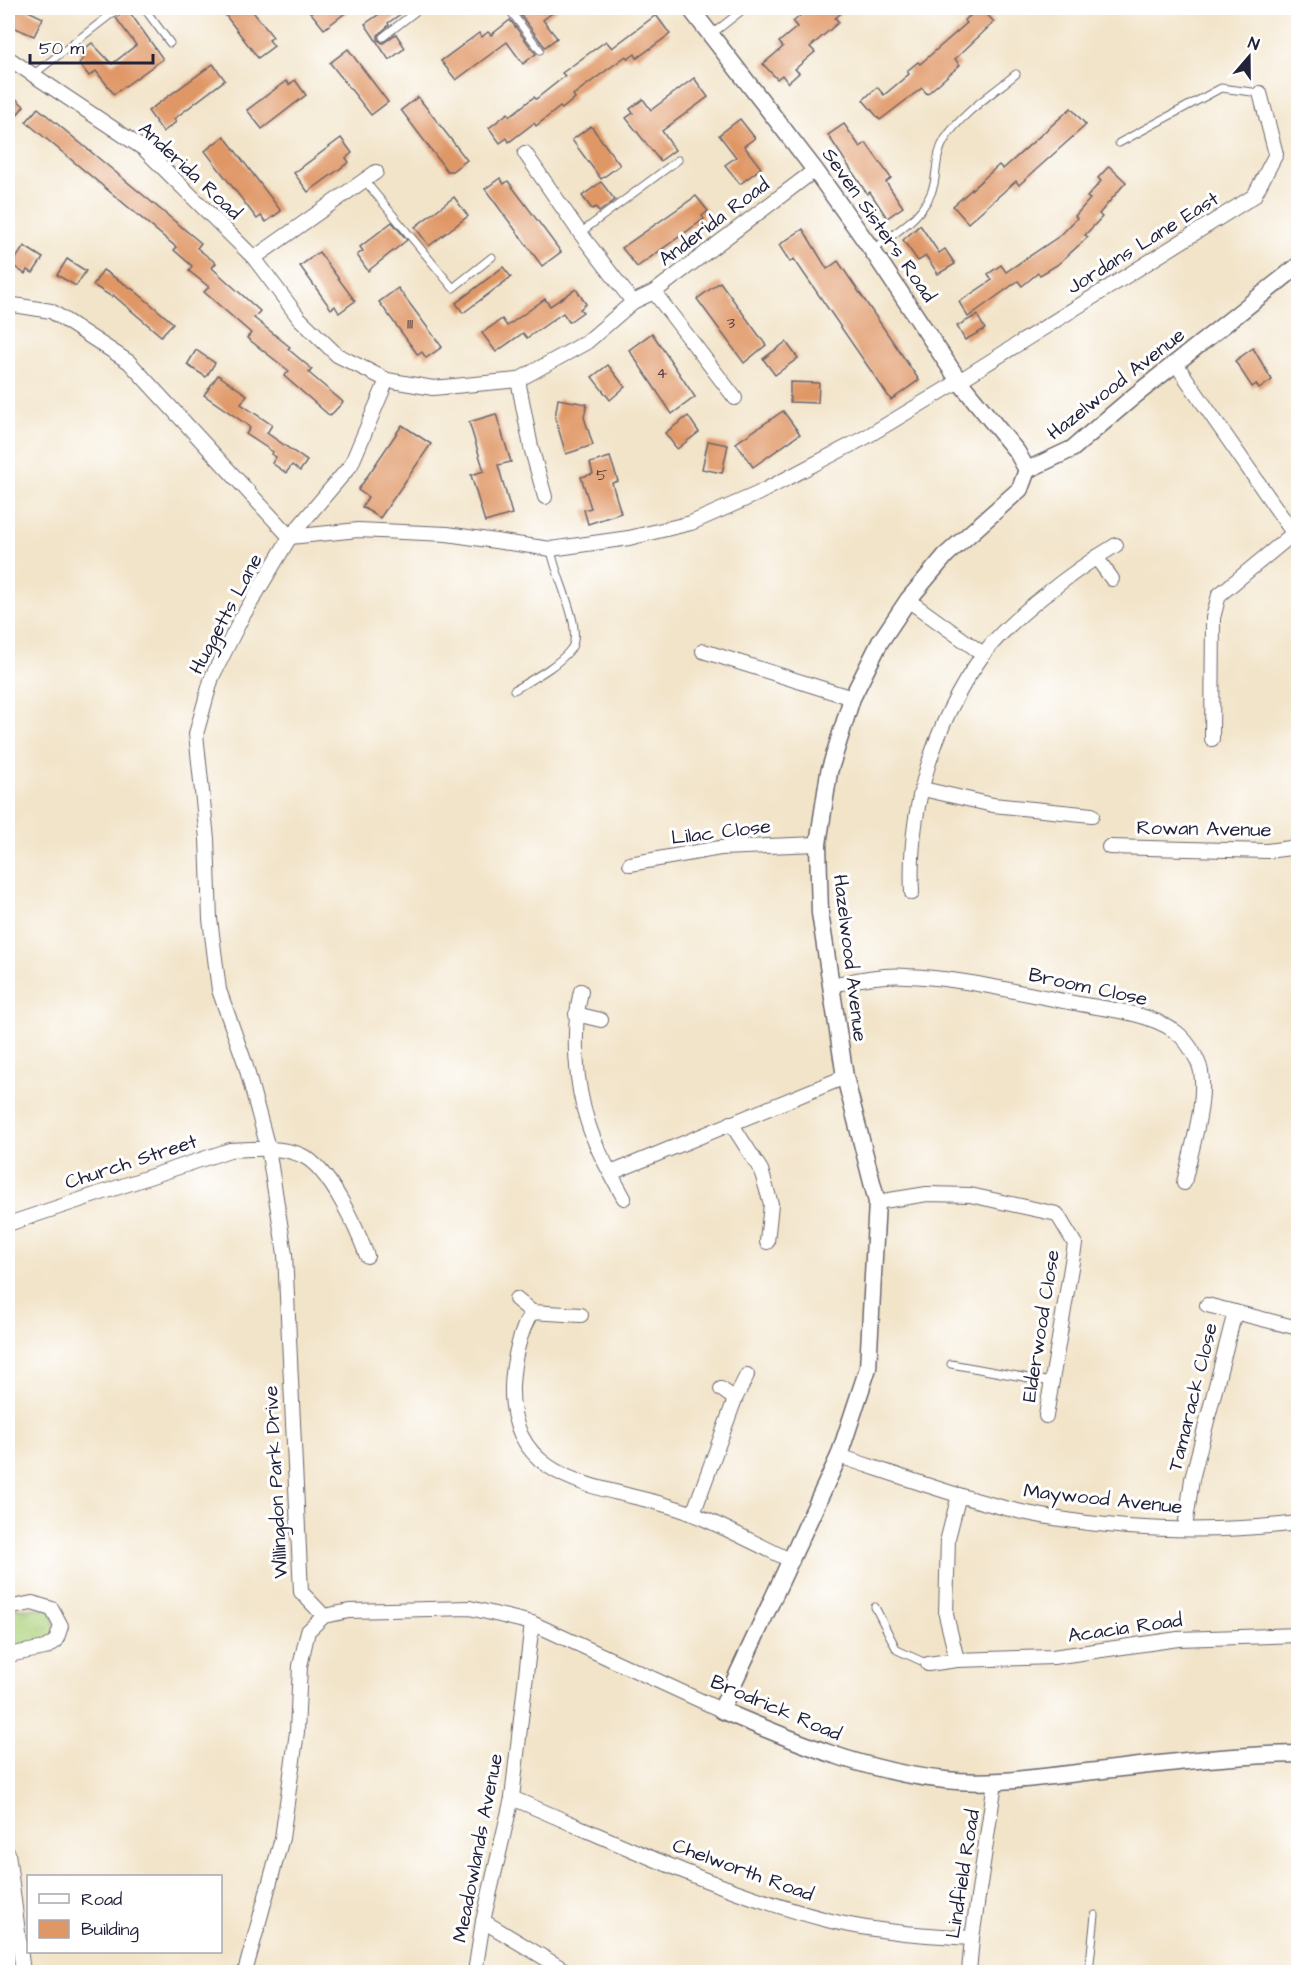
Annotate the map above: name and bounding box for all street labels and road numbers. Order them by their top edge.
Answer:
street label: Anderida Road [132,116,248,226]
street label: Seven Sisters Road [815,142,943,308]
street label: Anderida Road [653,171,775,273]
street label: Jordans Lane East [1062,185,1224,301]
street label: Hazelwood Avenue [1041,321,1191,447]
street label: Huggetts Lane [182,549,270,680]
street label: Lilac Close [670,812,773,852]
street label: Rowan Avenue [1136,814,1272,844]
street label: Hazelwood Avenue [826,873,874,1043]
street label: Broom Close [1026,961,1150,1013]
street label: Church Street [61,1127,201,1197]
street label: Elderwood Close [1015,1248,1067,1404]
street label: Tamarack Close [1161,1320,1225,1474]
street label: Willingdon Park Drive [257,1384,296,1579]
street label: Maywood Avenue [1022,1477,1184,1522]
street label: Acacia Road [1066,1606,1184,1650]
street label: Brodrick Road [706,1668,846,1748]
street label: Meadowlands Avenue [446,1751,510,1945]
street label: Lindfield Road [939,1808,987,1940]
street label: Chelworth Road [668,1831,818,1909]

